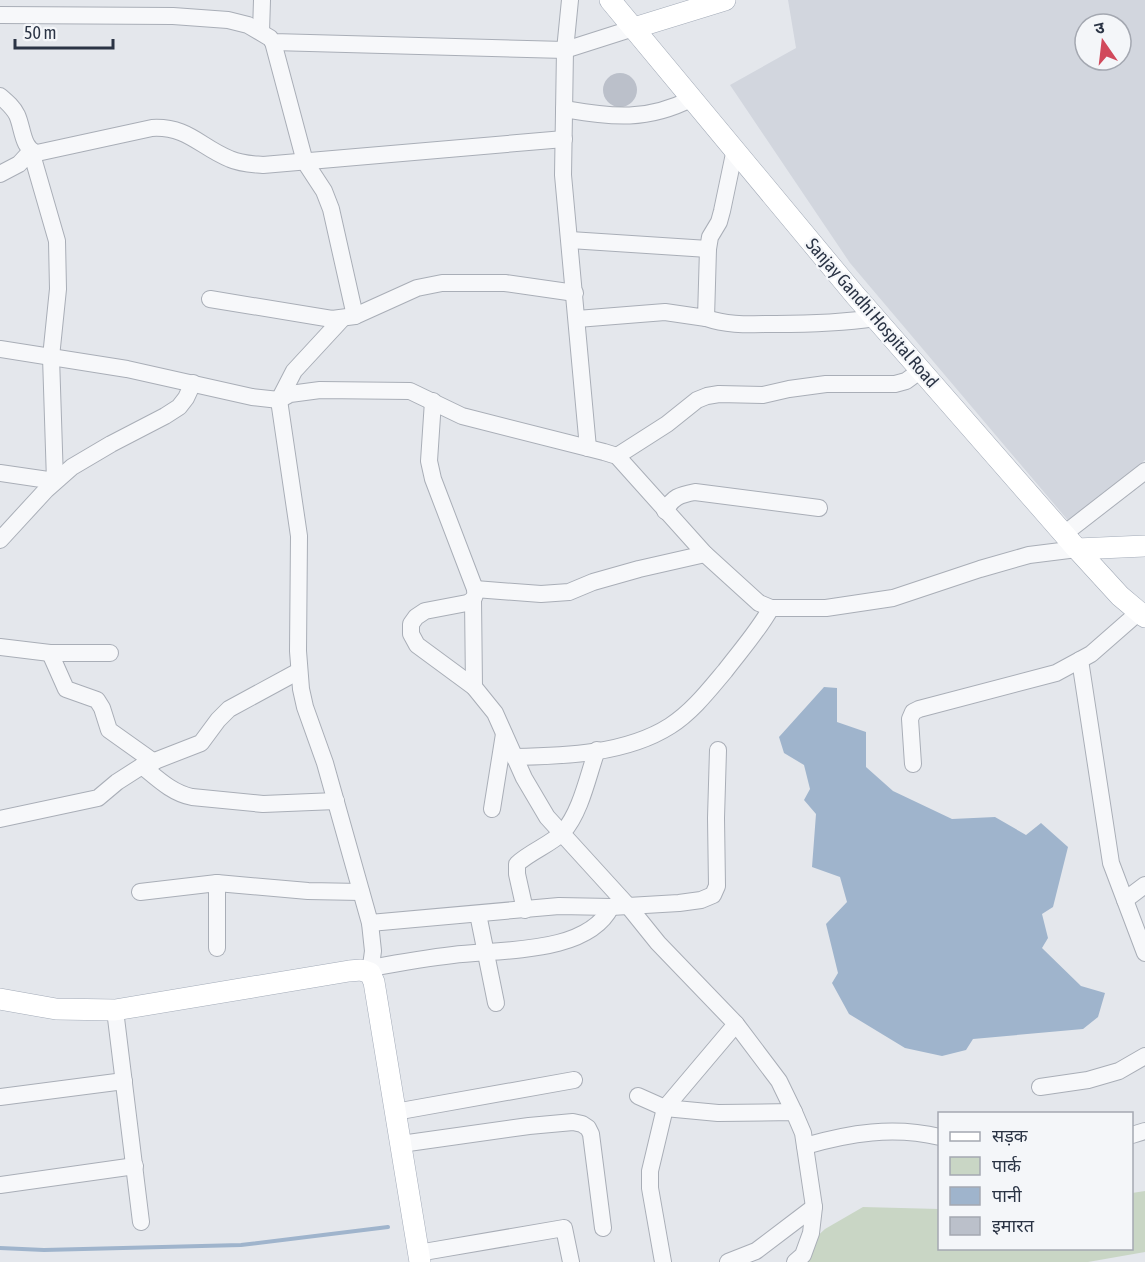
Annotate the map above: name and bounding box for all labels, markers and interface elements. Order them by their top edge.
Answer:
scale bar [15,12,112,50]
north arrow [1073,12,1133,72]
text: उ [1093,17,1107,37]
text: 50 m [24,22,56,43]
street label: Sanjay Gandhi Hospital Road [802,234,943,392]
legend [938,1112,1133,1250]
text: सड़क [992,1125,1029,1146]
text: पार्क [992,1155,1022,1176]
text: पानी [992,1185,1022,1206]
text: इमारत [992,1215,1035,1236]

